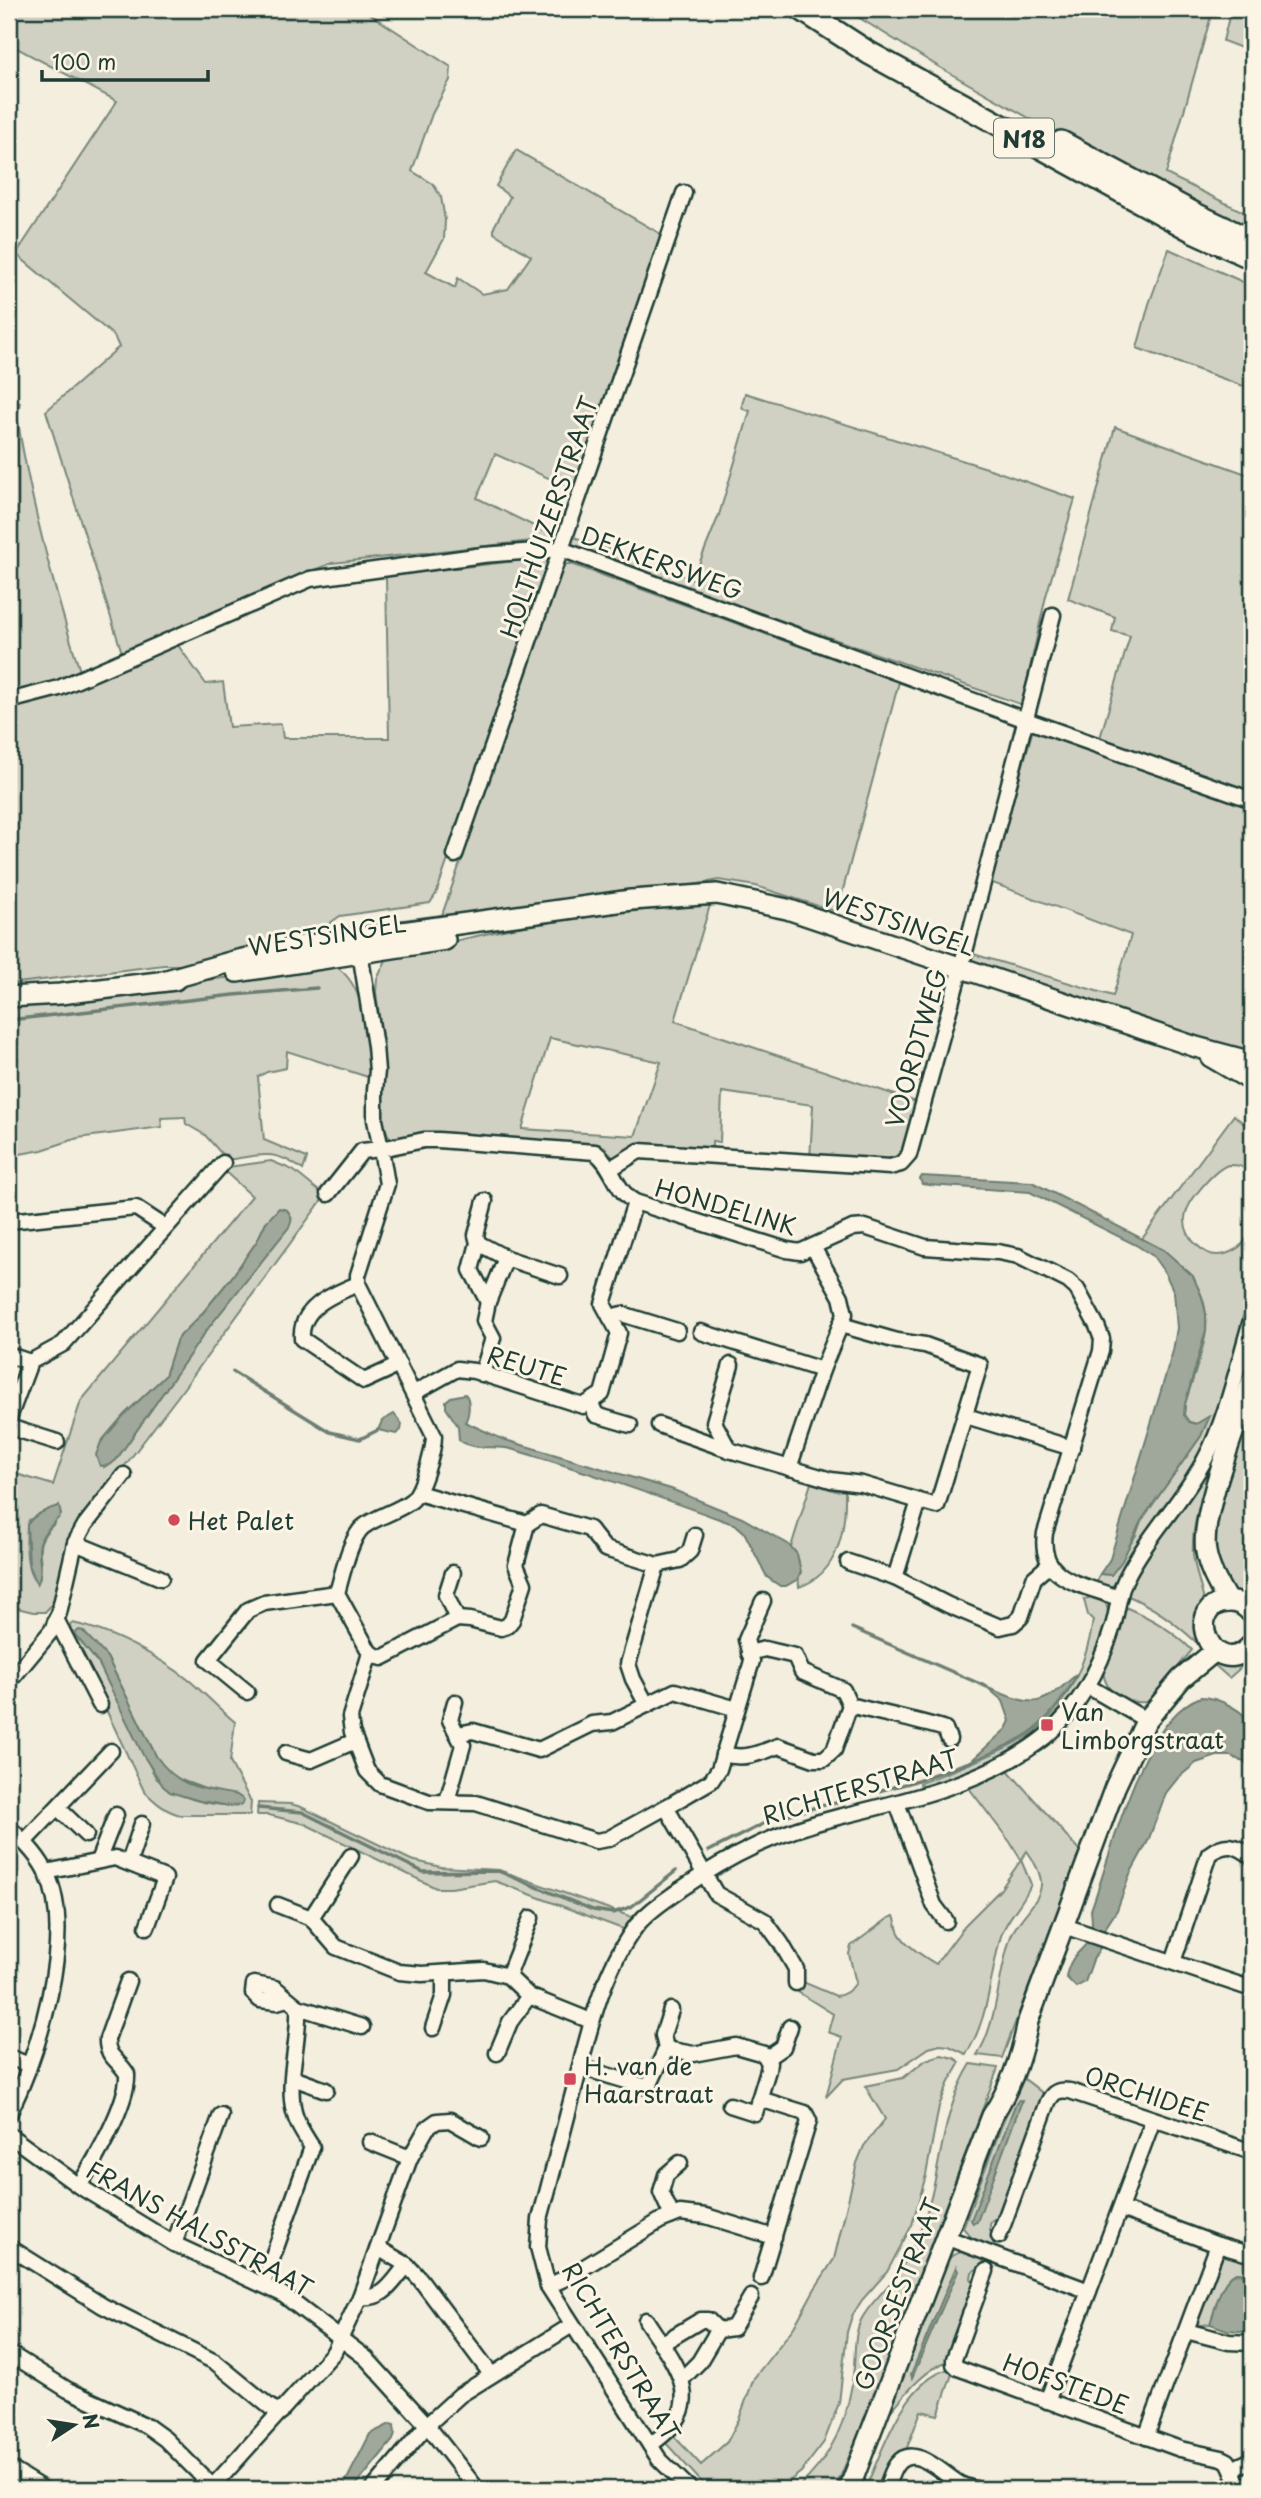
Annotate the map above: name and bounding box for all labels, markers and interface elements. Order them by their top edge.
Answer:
scale bar [42,38,208,82]
text: 100 m [52,45,116,77]
road number: N18 [994,119,1054,158]
street label: HOLTHUIZERSTRAAT [490,391,606,643]
street label: DEKKERSWEG [576,516,748,608]
street label: WESTSINGEL [818,878,980,964]
street label: WESTSINGEL [246,904,408,964]
street label: VOORDTWEG [875,964,955,1132]
street label: HONDELINK [651,1169,801,1243]
street label: REUTE [483,1336,571,1394]
place label: Het Palet [188,1502,294,1538]
marker: Het Palet [166,1512,182,1528]
place label: Van Limborgstraat [1061,1693,1224,1757]
marker: Van Limborgstraat [1039,1717,1055,1733]
street label: RICHTERSTRAAT [758,1739,963,1833]
place label: H. van de Haarstraat [584,2047,714,2111]
street label: ORCHIDEE [1080,2056,1214,2130]
marker: H. van de Haarstraat [562,2071,578,2087]
street label: FRANS HALSSTRAAT [80,2151,320,2305]
street label: GOORSESTRAAT [844,2192,950,2395]
street label: RICHTERSTRAAT [554,2255,690,2448]
street label: HOFSTEDE [998,2344,1134,2422]
north arrow [38,2390,108,2460]
text: N [76,2411,107,2432]

